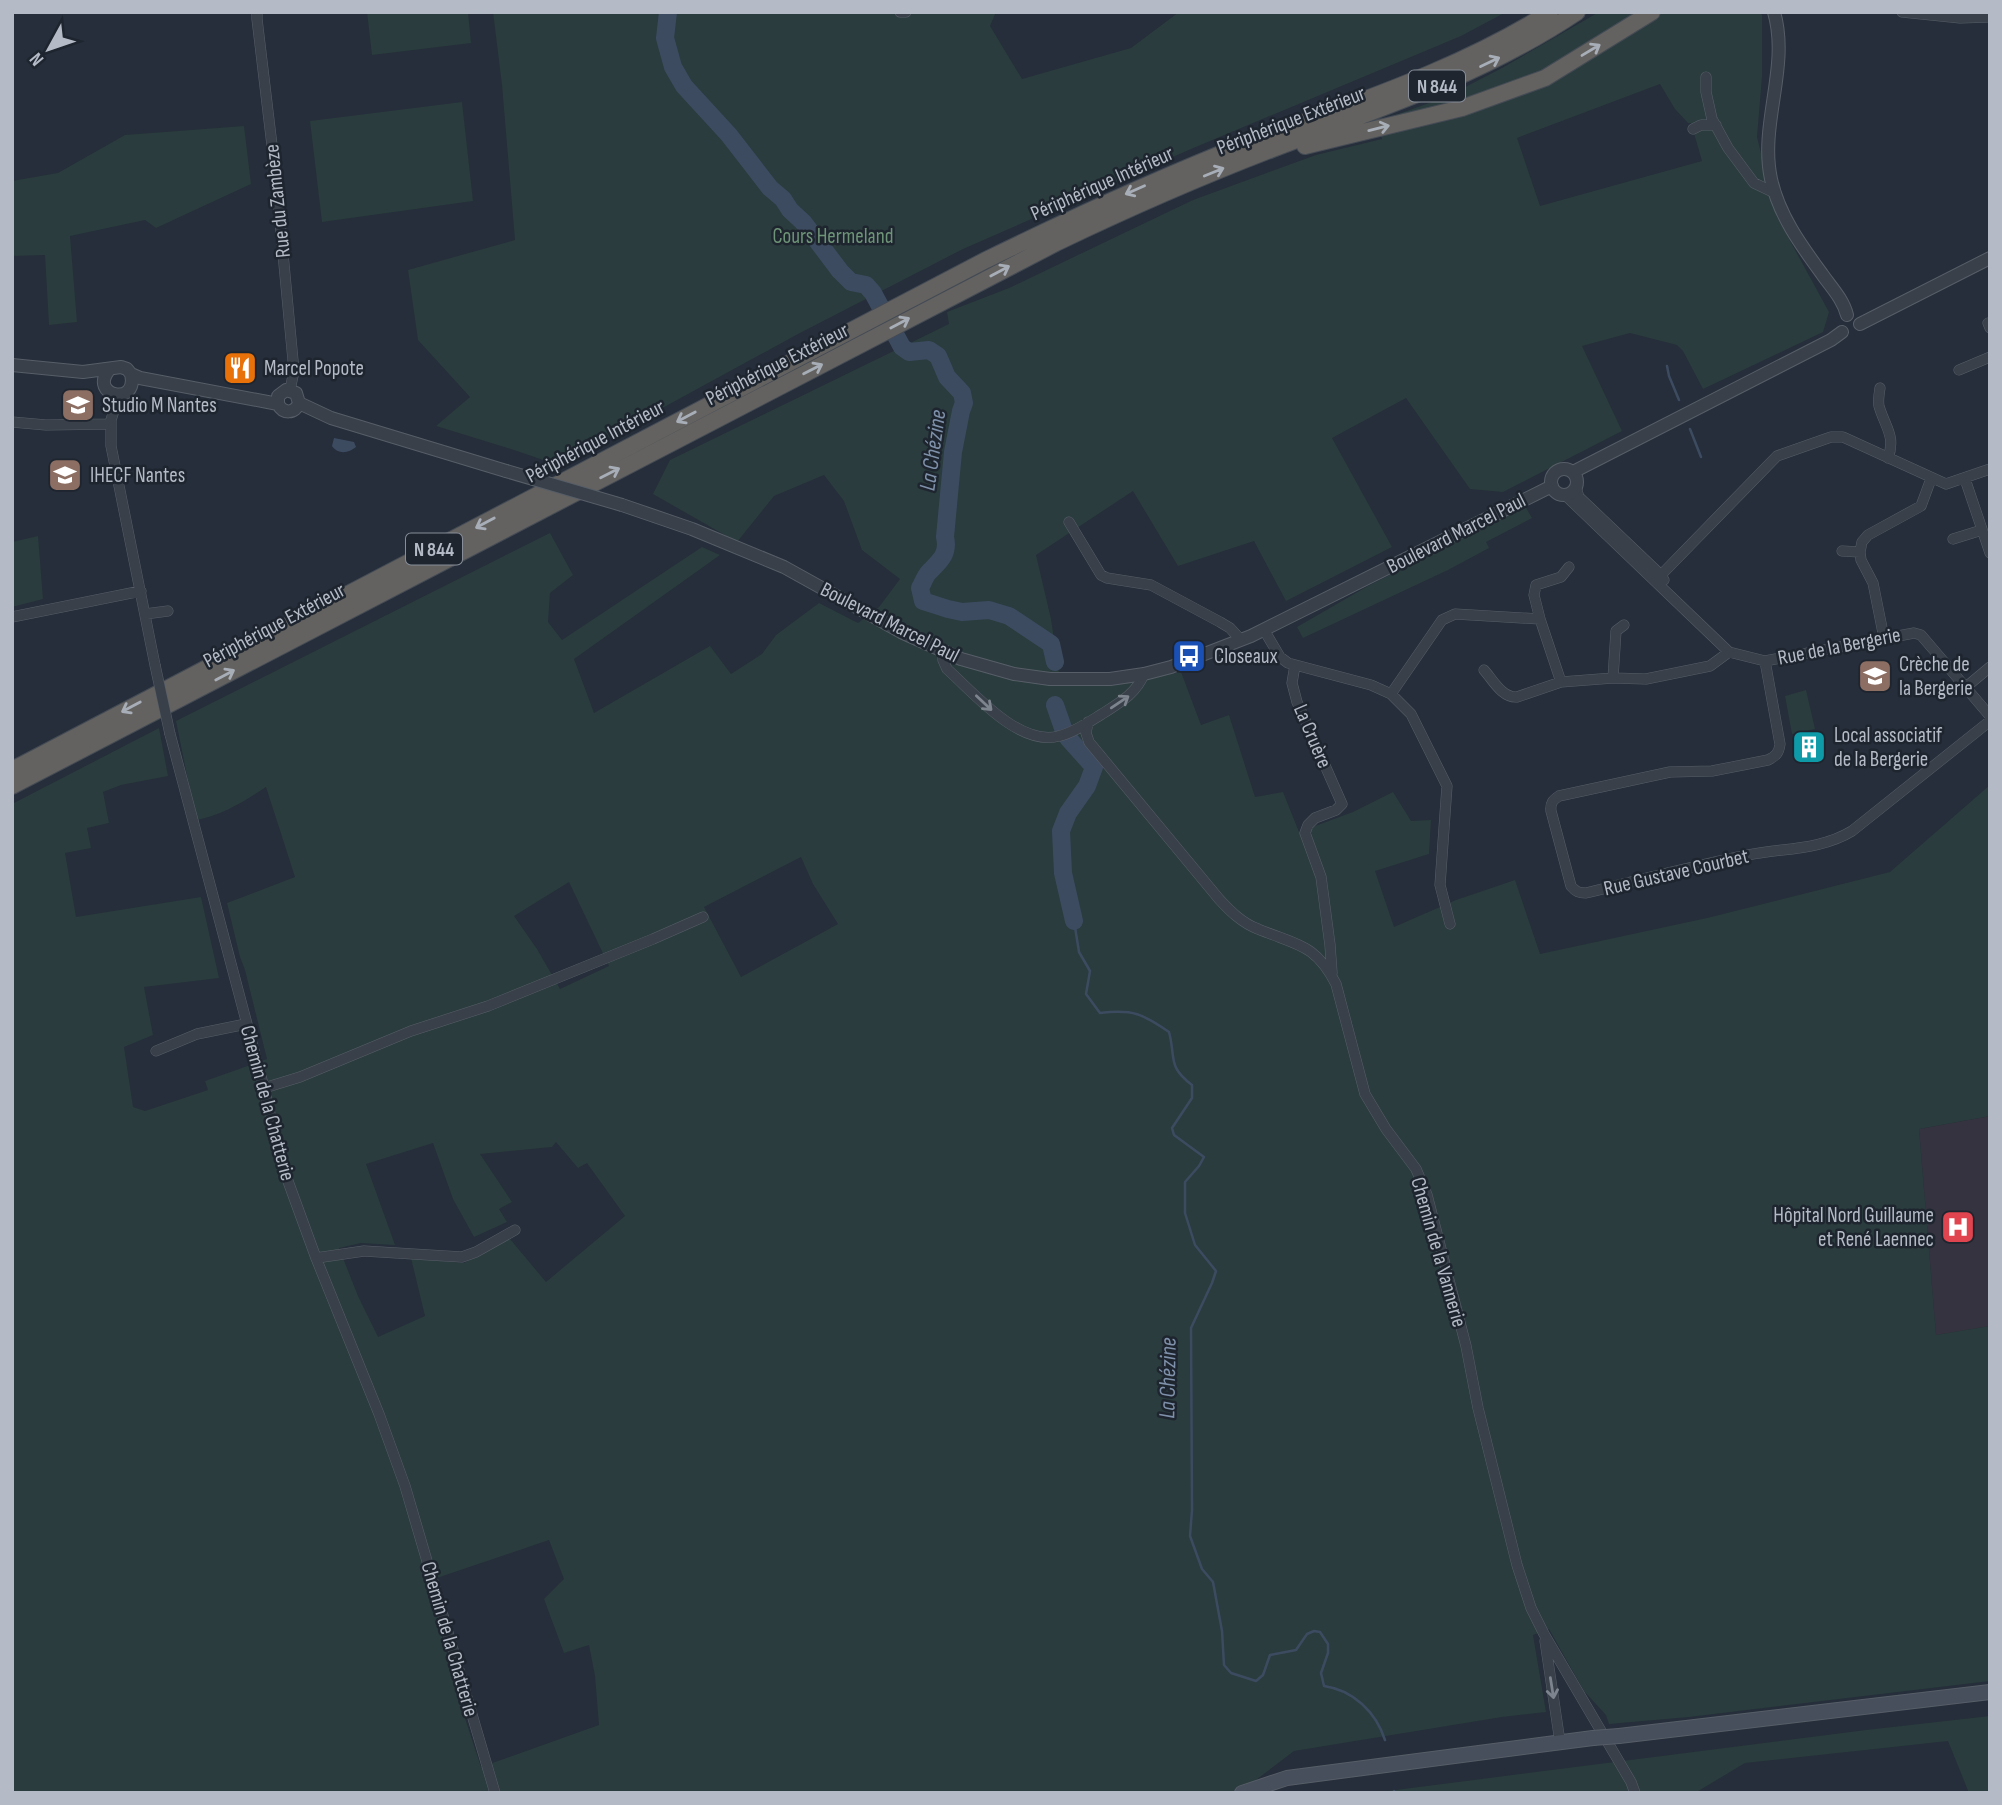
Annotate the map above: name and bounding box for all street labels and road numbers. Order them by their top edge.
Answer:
road number: N 844 [1409,71,1465,102]
street label: Périphérique Extérieur [1213,81,1369,160]
street label: Périphérique Intérieur [1027,141,1178,226]
street label: Rue du Zambèze [259,143,296,259]
street label: Périphérique Extérieur [702,318,853,411]
street label: Périphérique Intérieur [521,394,669,489]
street label: Boulevard Marcel Paul [1383,488,1530,579]
road number: N 844 [406,534,462,564]
street label: Boulevard Marcel Paul [816,577,963,668]
street label: Périphérique Extérieur [199,578,349,673]
street label: Rue de la Bergerie [1776,622,1903,671]
street label: La Cruère [1288,701,1337,772]
street label: Rue Gustave Courbet [1601,844,1751,901]
street label: Chemin de la Chatterie [235,1023,300,1184]
street label: Chemin de la Vannerie [1405,1174,1472,1330]
street label: Chemin de la Chatterie [415,1559,484,1719]

